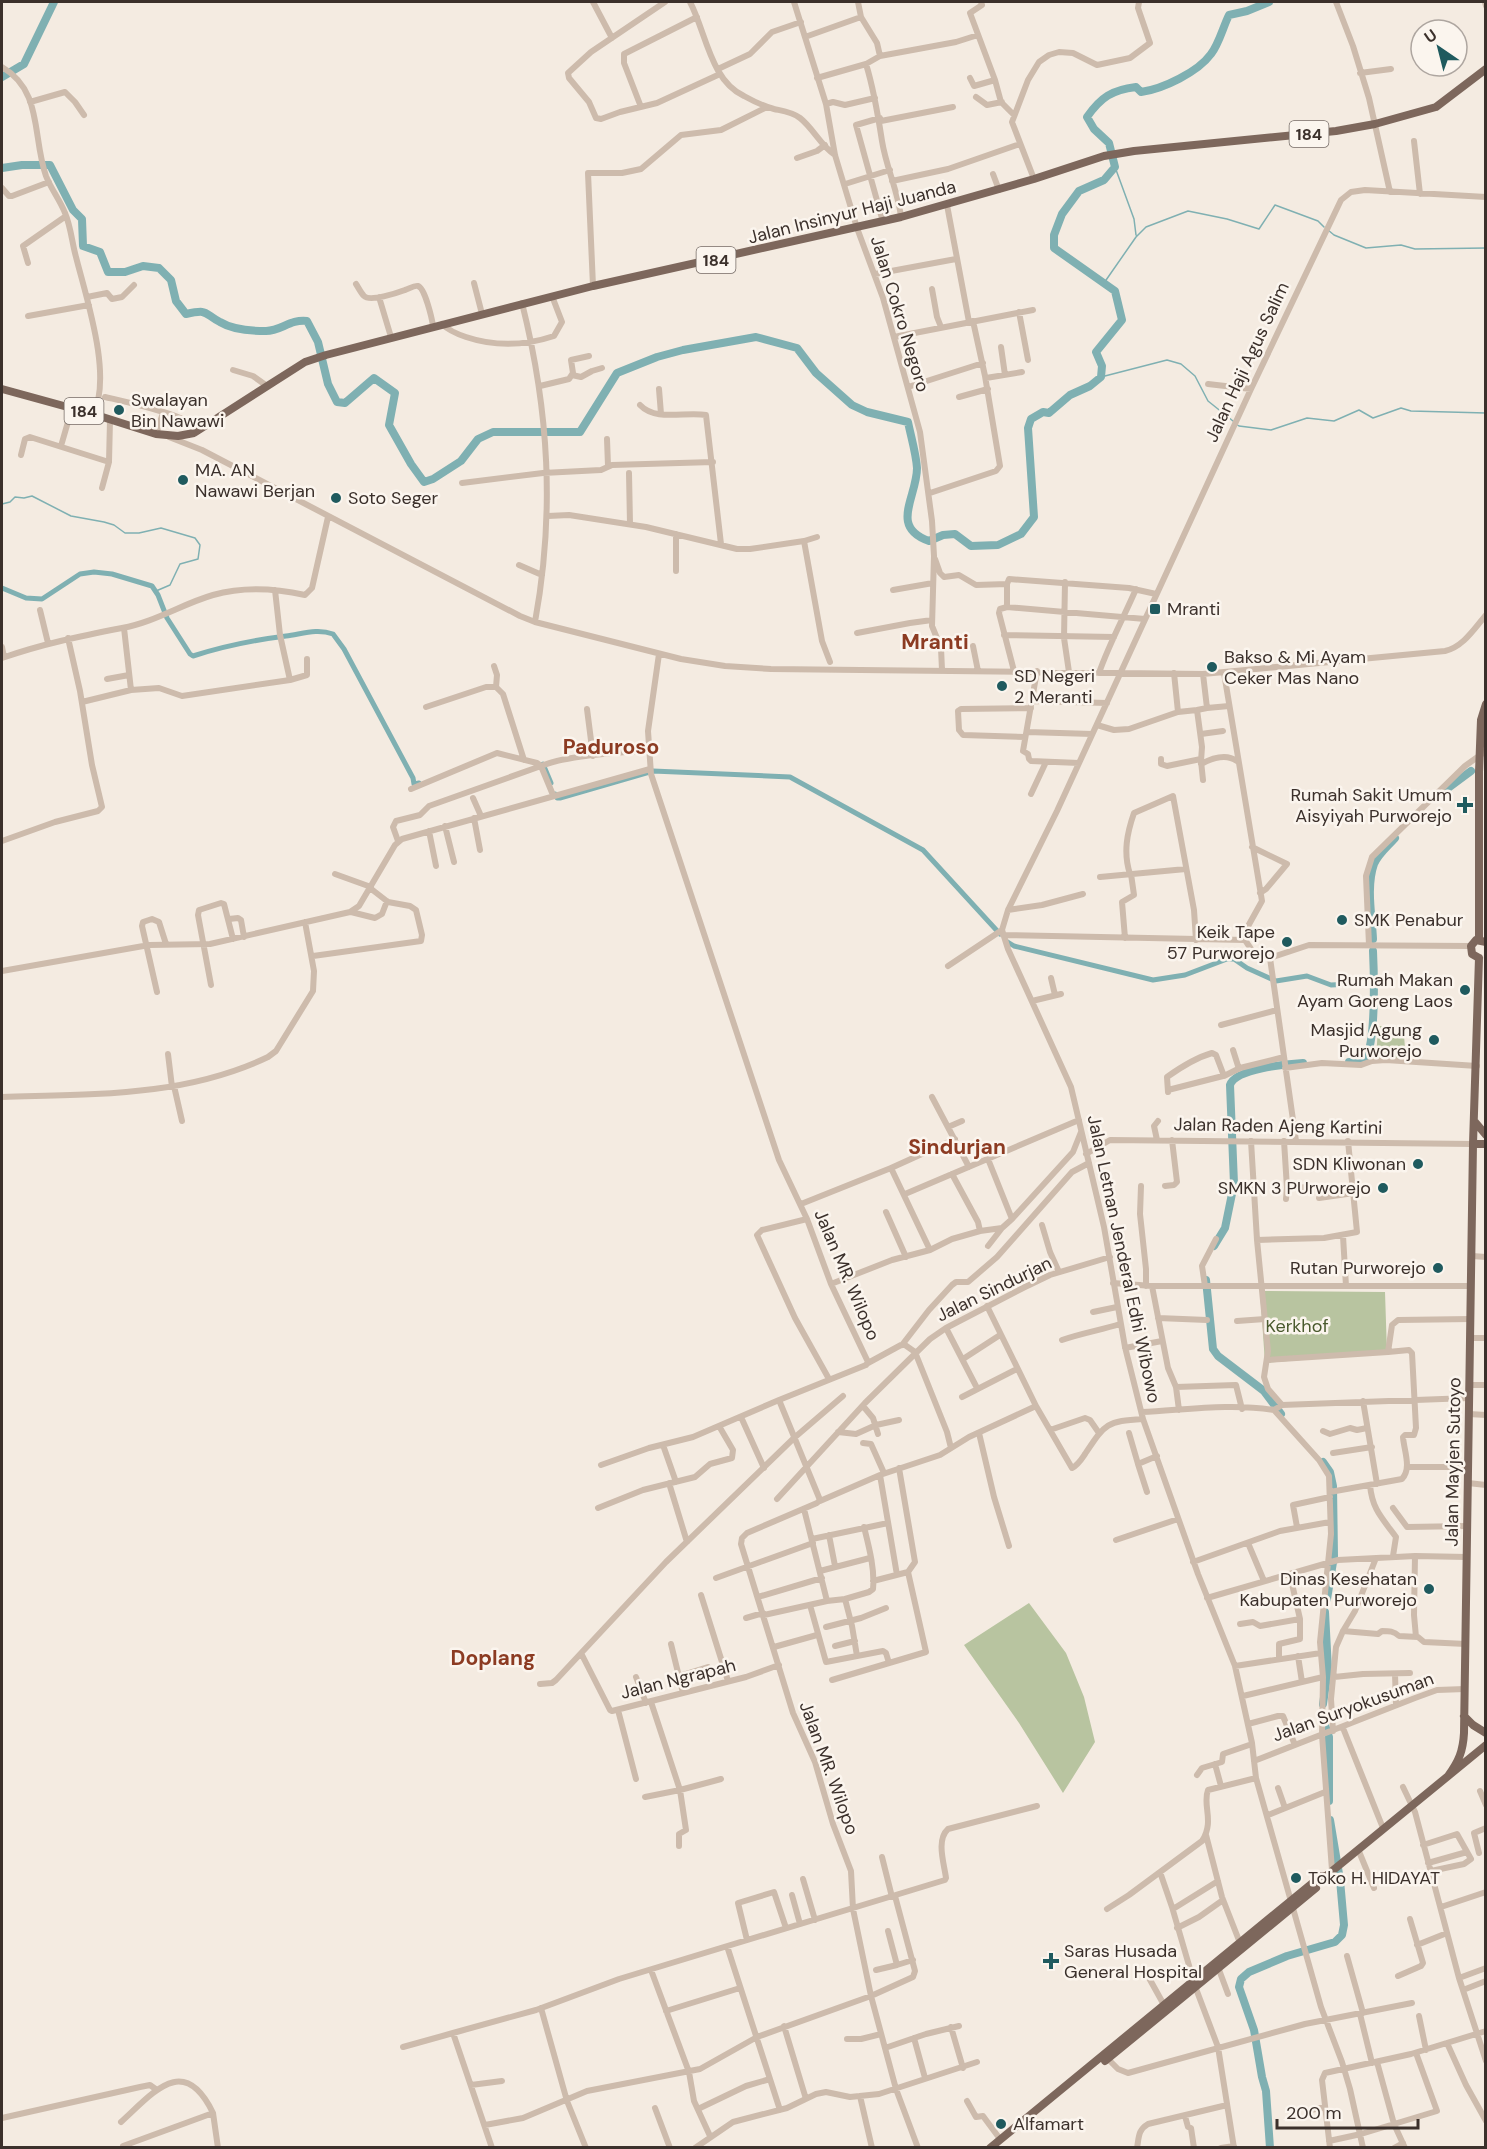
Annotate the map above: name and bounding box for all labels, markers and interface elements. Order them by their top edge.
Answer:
north arrow [1409,18,1469,78]
text: U [1420,24,1441,48]
road number: 184 [1290,121,1328,147]
street label: Jalan Insinyur Haji Juanda [745,175,959,249]
street label: Jalan Cokro Negoro [865,233,935,395]
road number: 184 [696,247,736,273]
street label: Jalan Haji Agus Salim [1199,278,1295,446]
place label: Swalayan Bin Nawawi [131,388,224,433]
road number: 184 [64,398,104,424]
marker: Swalayan Bin Nawawi [112,403,126,417]
place label: MA. AN Nawawi Berjan [195,458,315,503]
marker: MA. AN Nawawi Berjan [176,473,190,487]
place label: Soto Seger [348,486,439,510]
marker: Soto Seger [329,491,343,505]
place label: Mranti [1167,597,1220,621]
marker: Mranti [1148,602,1162,616]
district label: Mranti [901,628,969,656]
place label: Bakso & Mi Ayam Ceker Mas Nano [1224,645,1366,690]
marker: Bakso & Mi Ayam Ceker Mas Nano [1205,660,1219,674]
place label: SD Negeri 2 Meranti [1014,664,1095,709]
marker: SD Negeri 2 Meranti [995,679,1009,693]
district label: Paduroso [563,733,659,761]
place label: Rumah Sakit Umum Aisyiyah Purworejo [1290,783,1452,828]
marker: Rumah Sakit Umum Aisyiyah Purworejo [1456,796,1474,814]
place label: SMK Penabur [1354,908,1464,932]
marker: SMK Penabur [1335,913,1349,927]
place label: Keik Tape 57 Purworejo [1167,920,1275,965]
marker: Keik Tape 57 Purworejo [1280,935,1294,949]
place label: Rumah Makan Ayam Goreng Laos [1297,968,1453,1013]
marker: Rumah Makan Ayam Goreng Laos [1458,983,1472,997]
place label: Masjid Agung Purworejo [1311,1018,1422,1063]
marker: Masjid Agung Purworejo [1427,1033,1441,1047]
street label: Jalan Raden Ajeng Kartini [1173,1112,1383,1140]
street label: Jalan Letnan Jenderal Edhi Wibowo [1082,1113,1166,1405]
district label: Sindurjan [908,1133,1006,1161]
place label: SDN Kliwonan [1293,1152,1406,1176]
marker: SDN Kliwonan [1411,1157,1425,1171]
place label: SMKN 3 PUrworejo [1218,1176,1371,1200]
marker: SMKN 3 PUrworejo [1376,1181,1390,1195]
street label: Jalan MR. Wilopo [809,1206,885,1344]
street label: Jalan Sindurjan [932,1251,1056,1327]
place label: Rutan Purworejo [1290,1256,1426,1280]
marker: Rutan Purworejo [1431,1261,1445,1275]
park label: Kerkhof [1265,1314,1329,1338]
street label: Jalan Mayjen Sutoyo [1440,1377,1466,1547]
place label: Dinas Kesehatan Kabupaten Purworejo [1239,1567,1417,1612]
marker: Dinas Kesehatan Kabupaten Purworejo [1422,1582,1436,1596]
district label: Doplang [451,1644,535,1672]
street label: Jalan Ngrapah [618,1653,738,1705]
street label: Jalan Suryokusuman [1269,1667,1437,1747]
street label: Jalan MR. Wilopo [794,1698,864,1838]
place label: Toko H. HIDAYAT [1308,1866,1440,1890]
marker: Toko H. HIDAYAT [1289,1871,1303,1885]
place label: Saras Husada General Hospital [1064,1939,1202,1984]
marker: Saras Husada General Hospital [1042,1952,1060,1970]
scale bar [1277,2092,1418,2130]
text: 200 m [1286,2101,1342,2125]
place label: Alfamart [1013,2112,1084,2136]
marker: Alfamart [994,2117,1008,2131]

